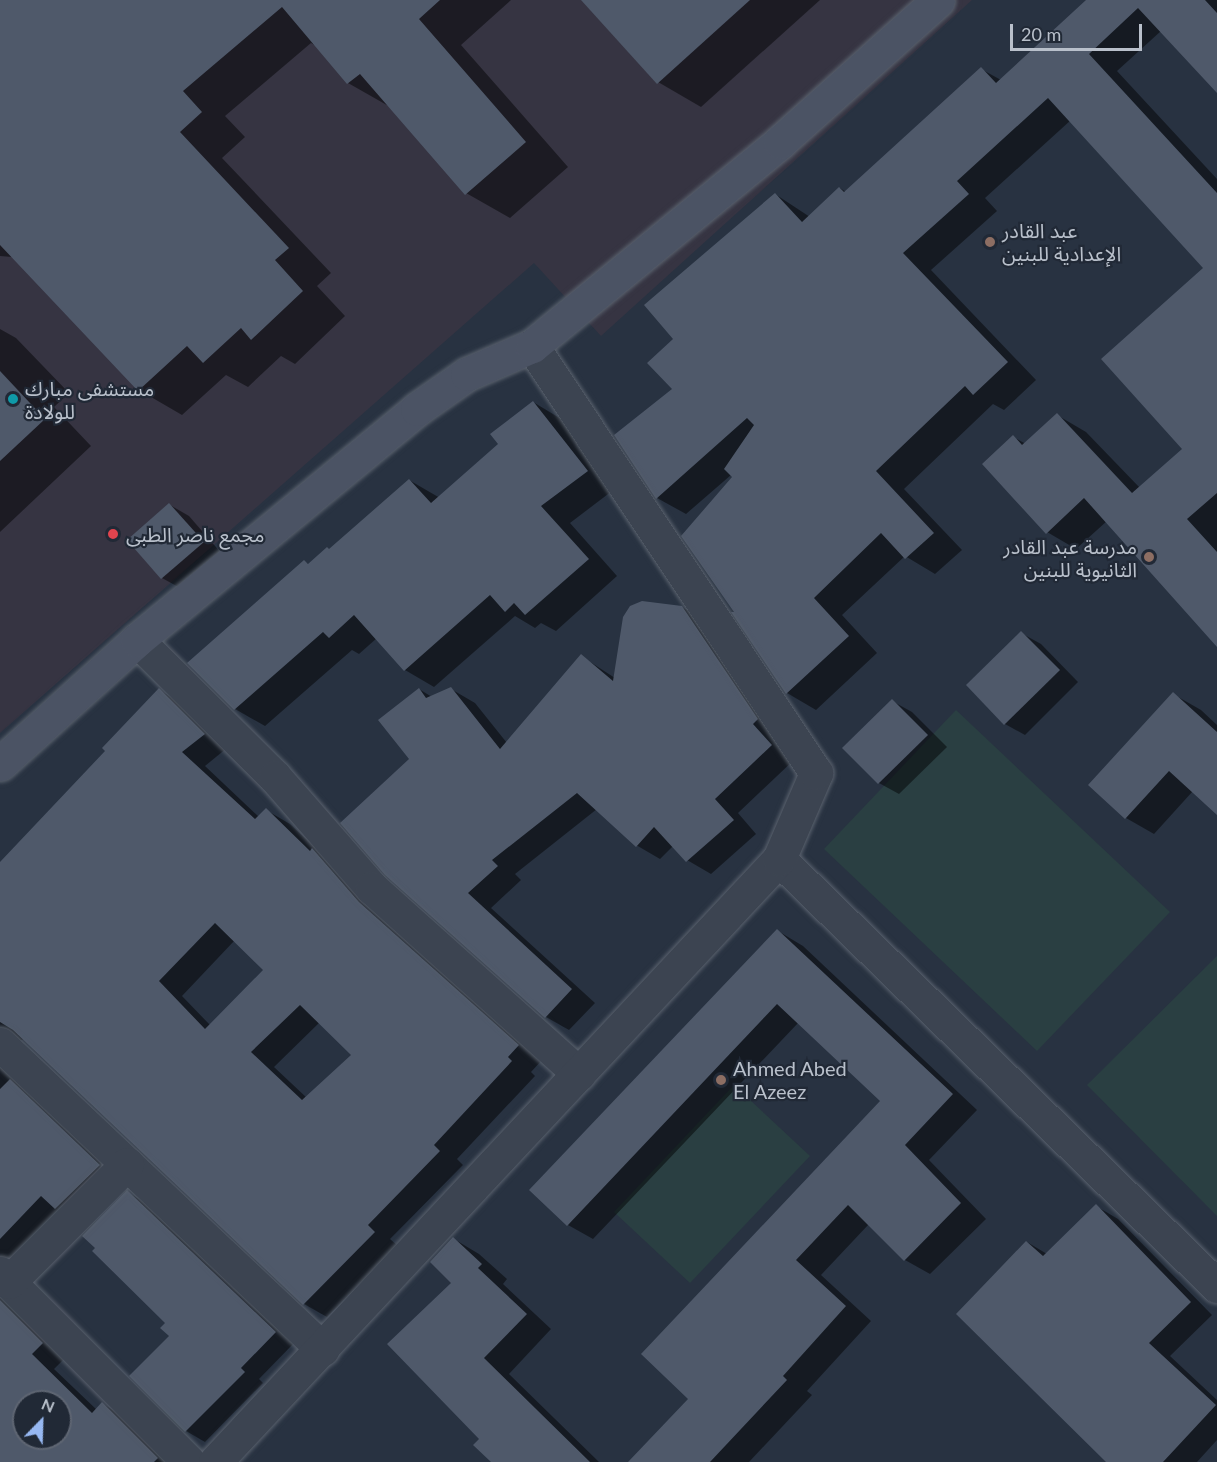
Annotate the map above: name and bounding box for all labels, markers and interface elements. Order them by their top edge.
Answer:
scale bar [1013,12,1145,50]
text: 20 m [1021,23,1061,45]
place label: عبد القادر الإعدادية للبنين [1002,219,1121,266]
marker: عبد القادر الإعدادية للبنين [983,235,997,249]
place label: مستشفى مبارك للولادة [25,376,154,423]
marker: مستشفى مبارك للولادة [6,392,20,406]
place label: مجمع ناصر الطبى [126,522,265,546]
marker: مجمع ناصر الطبى [104,525,122,543]
place label: مدرسة عبد القادر الثانيوية للبنين [1003,534,1137,581]
marker: مدرسة عبد القادر الثانيوية للبنين [1142,550,1156,564]
place label: Ahmed Abed El Azeez [733,1056,847,1103]
marker: Ahmed Abed El Azeez [714,1073,728,1087]
north arrow [12,1390,72,1450]
text: N [39,1394,58,1416]

